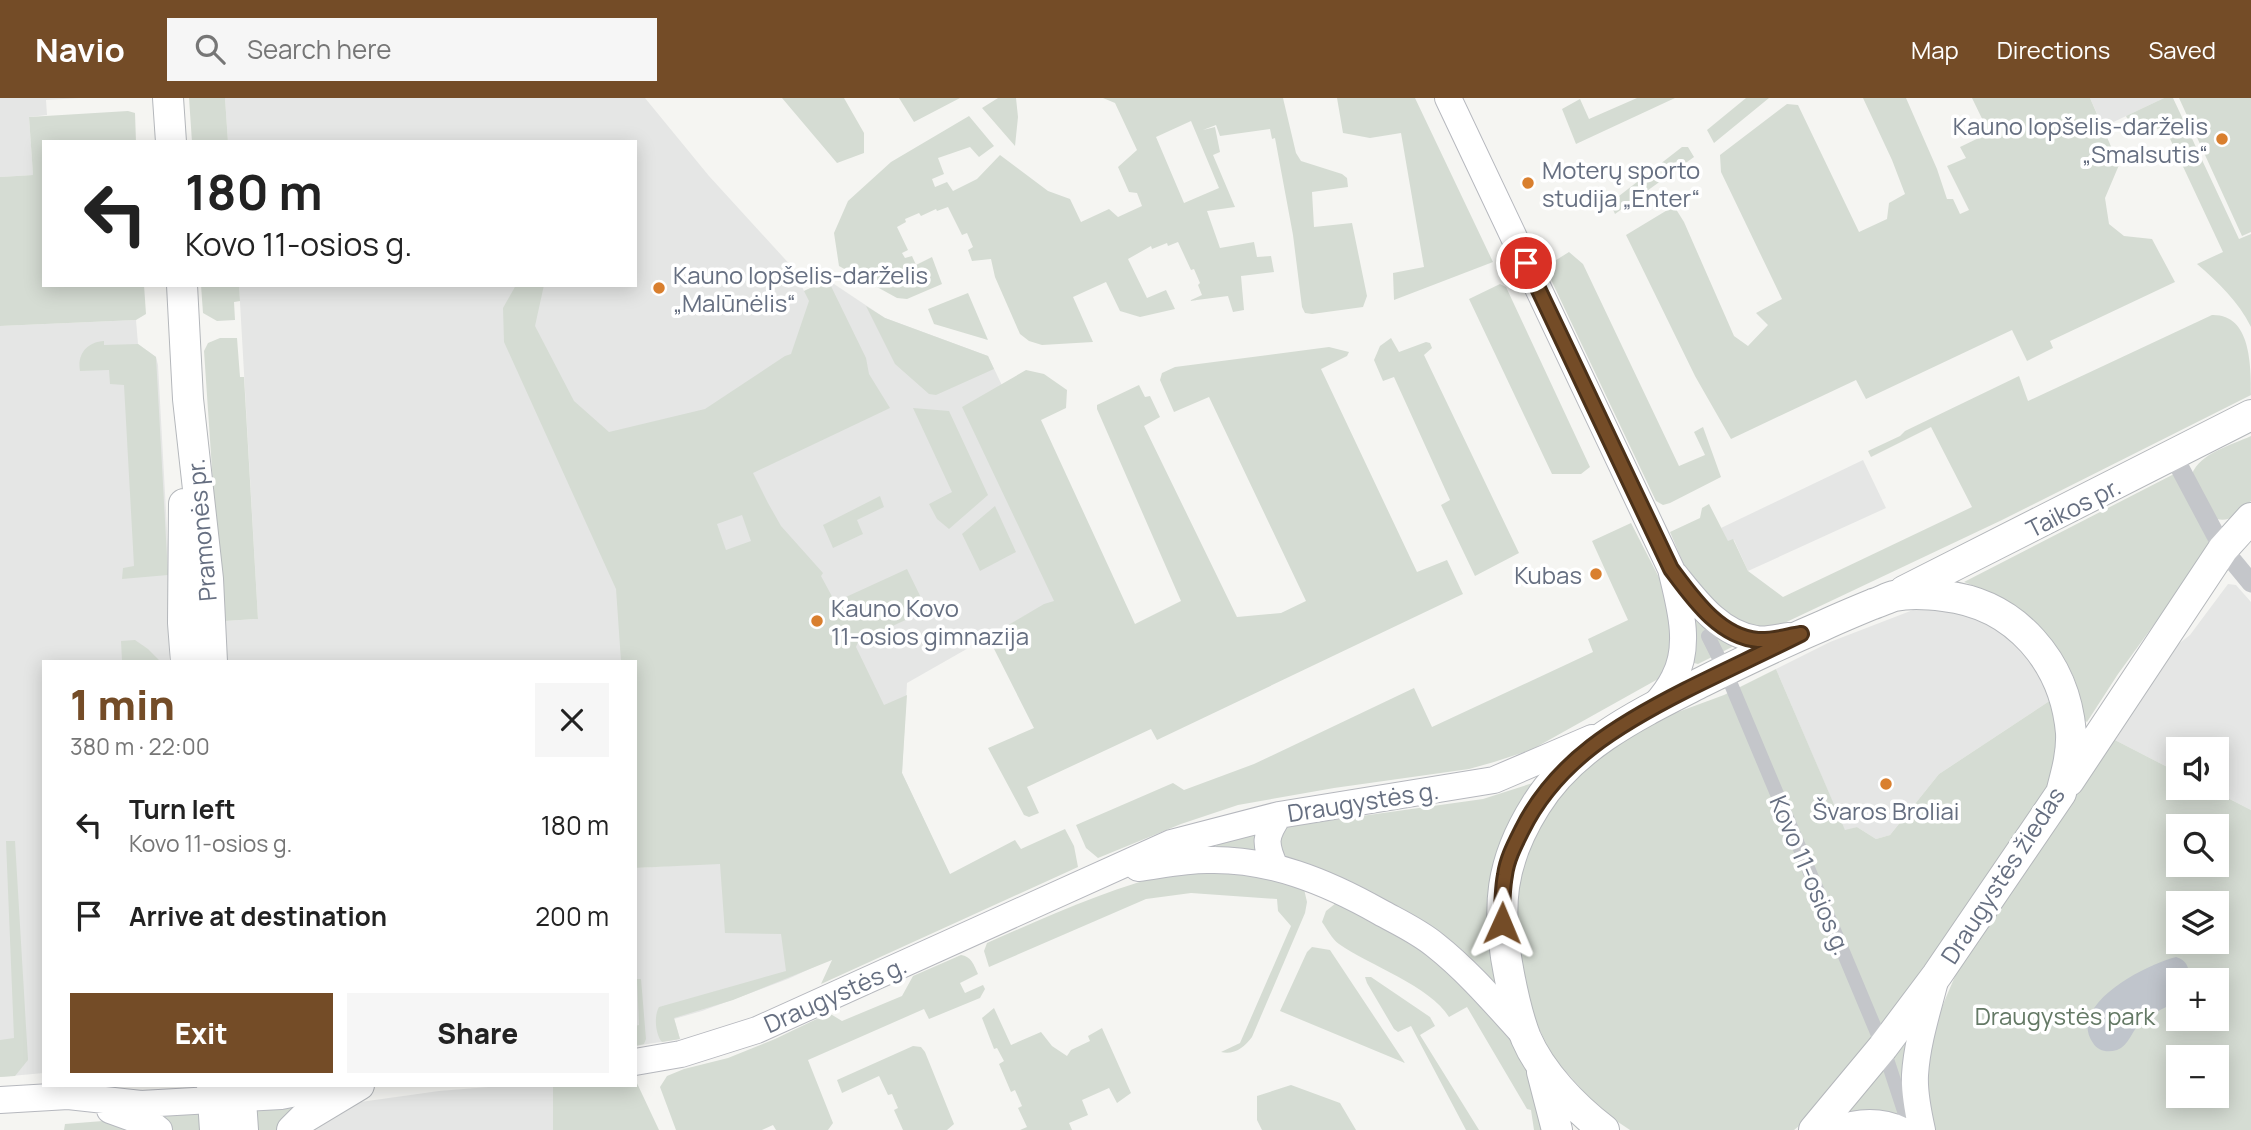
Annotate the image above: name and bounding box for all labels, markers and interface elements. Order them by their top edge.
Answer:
search box [167,18,657,81]
text: Navio [35,27,125,72]
icon: search [191,30,229,68]
text: Search here [247,31,391,67]
text: Map [1911,33,1959,66]
text: Directions [1997,33,2110,66]
text: Saved [2148,33,2216,66]
place label: Kauno lopšelis-darželis „Smalsutis“ [1953,109,2208,170]
marker: Kauno lopšelis-darželis „Smalsutis“ [2214,131,2230,147]
place label: Moterų sporto studija „Enter“ [1542,153,1700,214]
text: 180 m [185,158,323,225]
icon: left [70,168,161,259]
marker: Moterų sporto studija „Enter“ [1520,175,1536,191]
text: Kovo 11-osios g. [185,222,412,266]
pin [1496,233,1556,293]
icon: arrive [1507,244,1545,282]
place label: Kauno lopšelis-darželis „Malūnėlis“ [673,258,928,319]
marker: Kauno lopšelis-darželis „Malūnėlis“ [651,280,667,296]
street label: Pramonės pr. [178,457,224,603]
street label: Taikos pr. [2020,469,2126,545]
place label: Kubas [1514,558,1582,591]
marker: Kubas [1588,566,1604,582]
place label: Kauno Kovo 11-osios gimnazija [831,591,1029,652]
marker: Kauno Kovo 11-osios gimnazija [809,613,825,629]
text: 1 min [70,675,175,733]
button: close [535,683,609,757]
text: 380 m · 22:00 [70,730,210,762]
map controls [2166,737,2229,1108]
button: sound [2166,737,2229,800]
street label: Draugystės g. [1285,773,1441,829]
marker: Švaros Broliai [1878,776,1894,792]
street label: Draugystės žiedas [1932,780,2072,970]
street label: Kovo 11-osios g. [1762,790,1860,960]
text: Turn left [129,791,236,827]
place label: Švaros Broliai [1813,794,1959,827]
icon: left [70,806,108,844]
text: 180 m [541,807,609,843]
button: search [2166,814,2229,877]
text: Kovo 11-osios g. [129,827,292,859]
position arrow [1465,886,1539,960]
button: layers [2166,891,2229,954]
icon: arrive [70,897,108,935]
text: Arrive at destination [129,898,387,934]
text: 200 m [535,898,609,934]
street label: Draugystės g. [759,948,911,1040]
button: + [2166,968,2229,1031]
button: Exit [70,993,333,1073]
button: Share [347,993,609,1073]
park label: Draugystės park [1975,999,2156,1032]
button: − [2166,1045,2229,1108]

